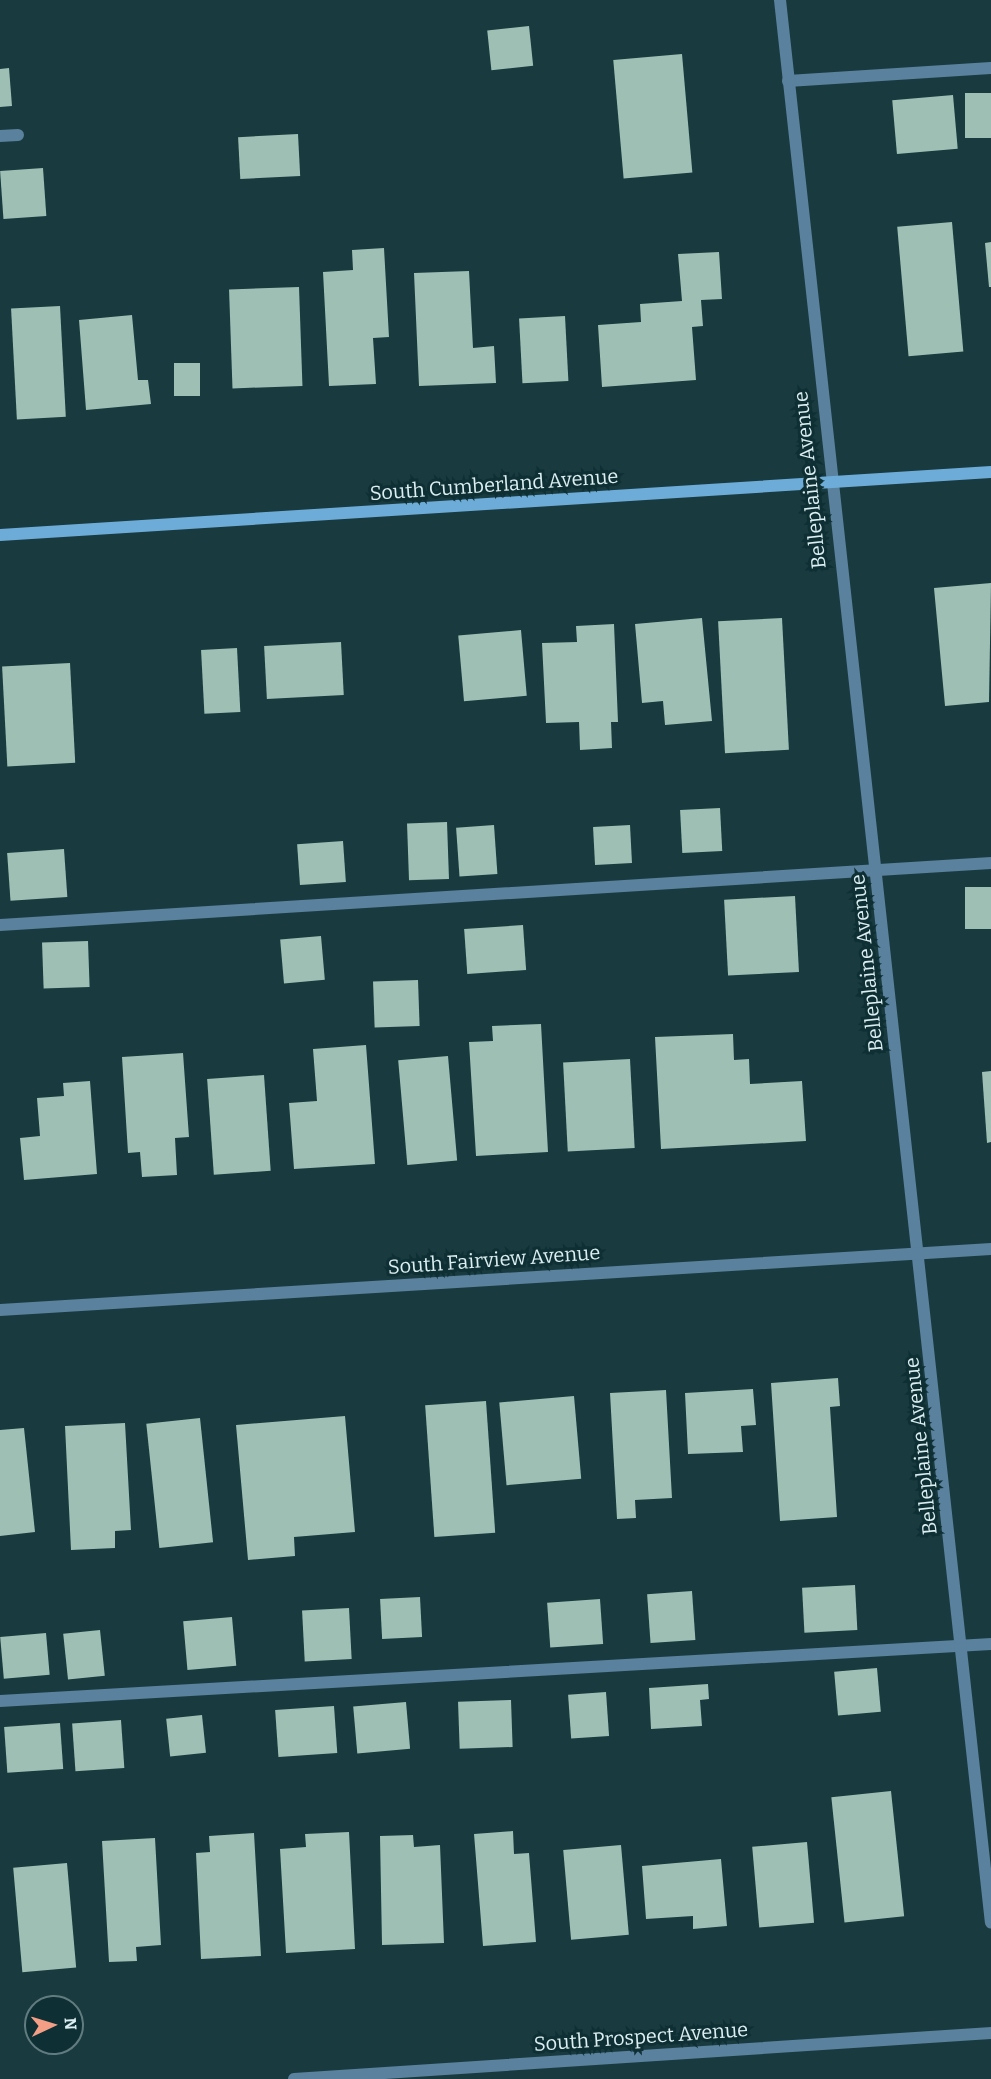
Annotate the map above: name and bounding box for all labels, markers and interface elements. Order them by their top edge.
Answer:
street label: Belleplaine Avenue [789,390,831,570]
street label: South Cumberland Avenue [369,464,619,506]
street label: Belleplaine Avenue [846,873,888,1053]
street label: South Fairview Avenue [387,1241,601,1279]
street label: Belleplaine Avenue [900,1356,942,1536]
north arrow [24,1995,84,2055]
text: N [61,2017,80,2031]
street label: South Prospect Avenue [533,2018,749,2056]

